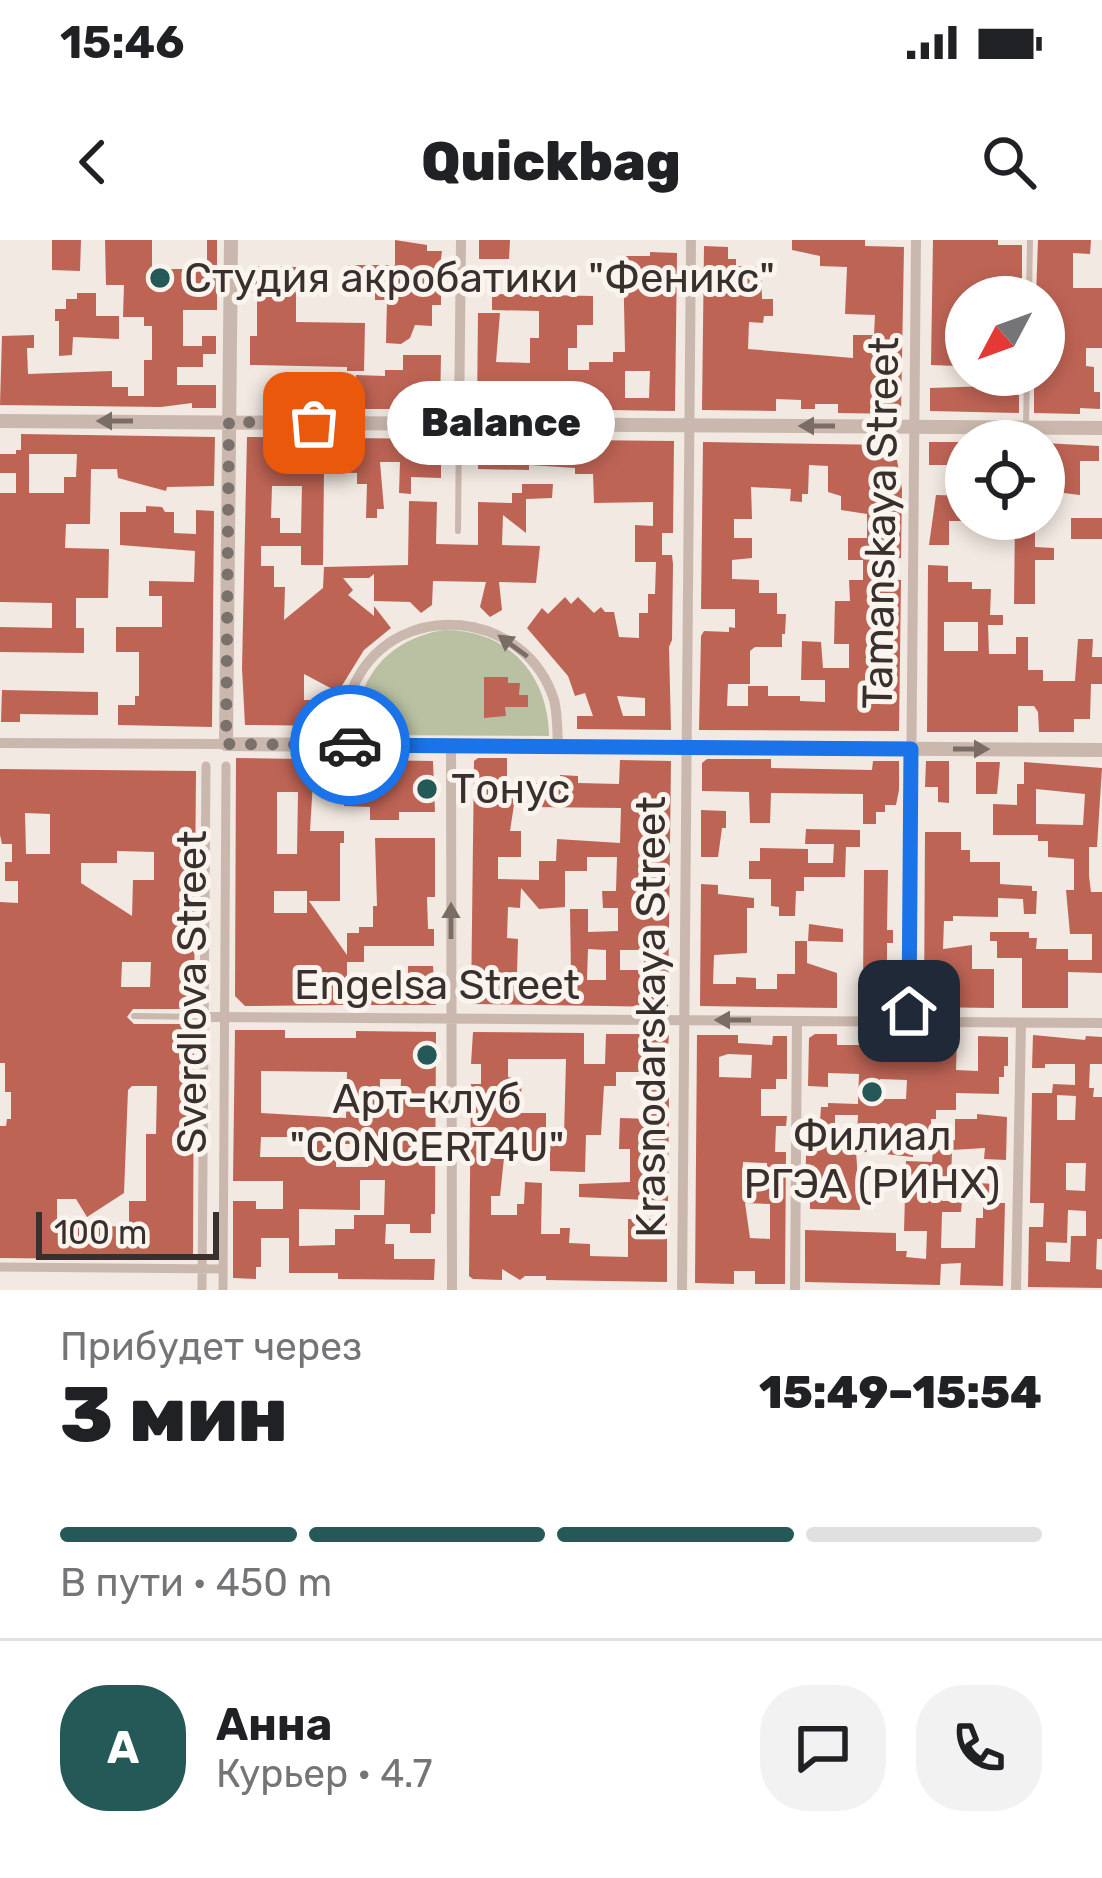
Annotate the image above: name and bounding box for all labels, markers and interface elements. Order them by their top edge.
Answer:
text: 15:46 [60,16,185,69]
icon: back [60,129,126,195]
icon: search [976,129,1042,195]
text: Quickbag [421,130,681,194]
place label: Студия акробатики "Феникс" [184,253,775,303]
marker: Студия акробатики "Феникс" [147,265,173,291]
north arrow [945,276,1065,396]
map controls [945,276,1065,540]
street label: Tamanskaya Street [853,336,909,710]
pin [263,372,365,474]
callout: Balance [386,381,614,465]
icon: bag [281,390,347,456]
text: Balance [421,400,581,446]
one-way arrow [95,411,133,431]
one-way arrow [797,416,835,436]
button: locate [945,420,1065,540]
one-way arrow [497,634,528,658]
courier [290,685,410,805]
icon: car [317,712,383,778]
one-way arrow [953,740,991,759]
place label: Тонус [451,764,570,814]
marker: Тонус [414,776,440,802]
street label: Krasnodarskaya Street [626,796,676,1238]
street label: Sverdlova Street [167,830,217,1154]
one-way arrow [441,901,461,939]
street label: Engelsa Street [294,960,580,1010]
pin [858,960,960,1062]
icon: home [876,978,942,1044]
one-way arrow [713,1011,751,1030]
marker: Арт-клуб "CONCERT4U" [414,1042,440,1068]
place label: Арт-клуб "CONCERT4U" [289,1074,565,1172]
marker: Филиал РГЭА (РИНХ) [859,1079,885,1105]
place label: Филиал РГЭА (РИНХ) [743,1111,1001,1209]
scale bar [36,1206,219,1259]
text: 100 m [54,1213,147,1252]
text: Прибудет через [60,1324,362,1370]
text: 15:49–15:54 [759,1366,1042,1419]
text: 3 мин [60,1368,288,1461]
text: В пути · 450 m [60,1560,332,1606]
button: chat [760,1685,886,1811]
button: phone [916,1685,1042,1811]
text: Анна [216,1698,332,1751]
text: А [107,1721,139,1774]
text: Курьер · 4.7 [216,1751,432,1797]

